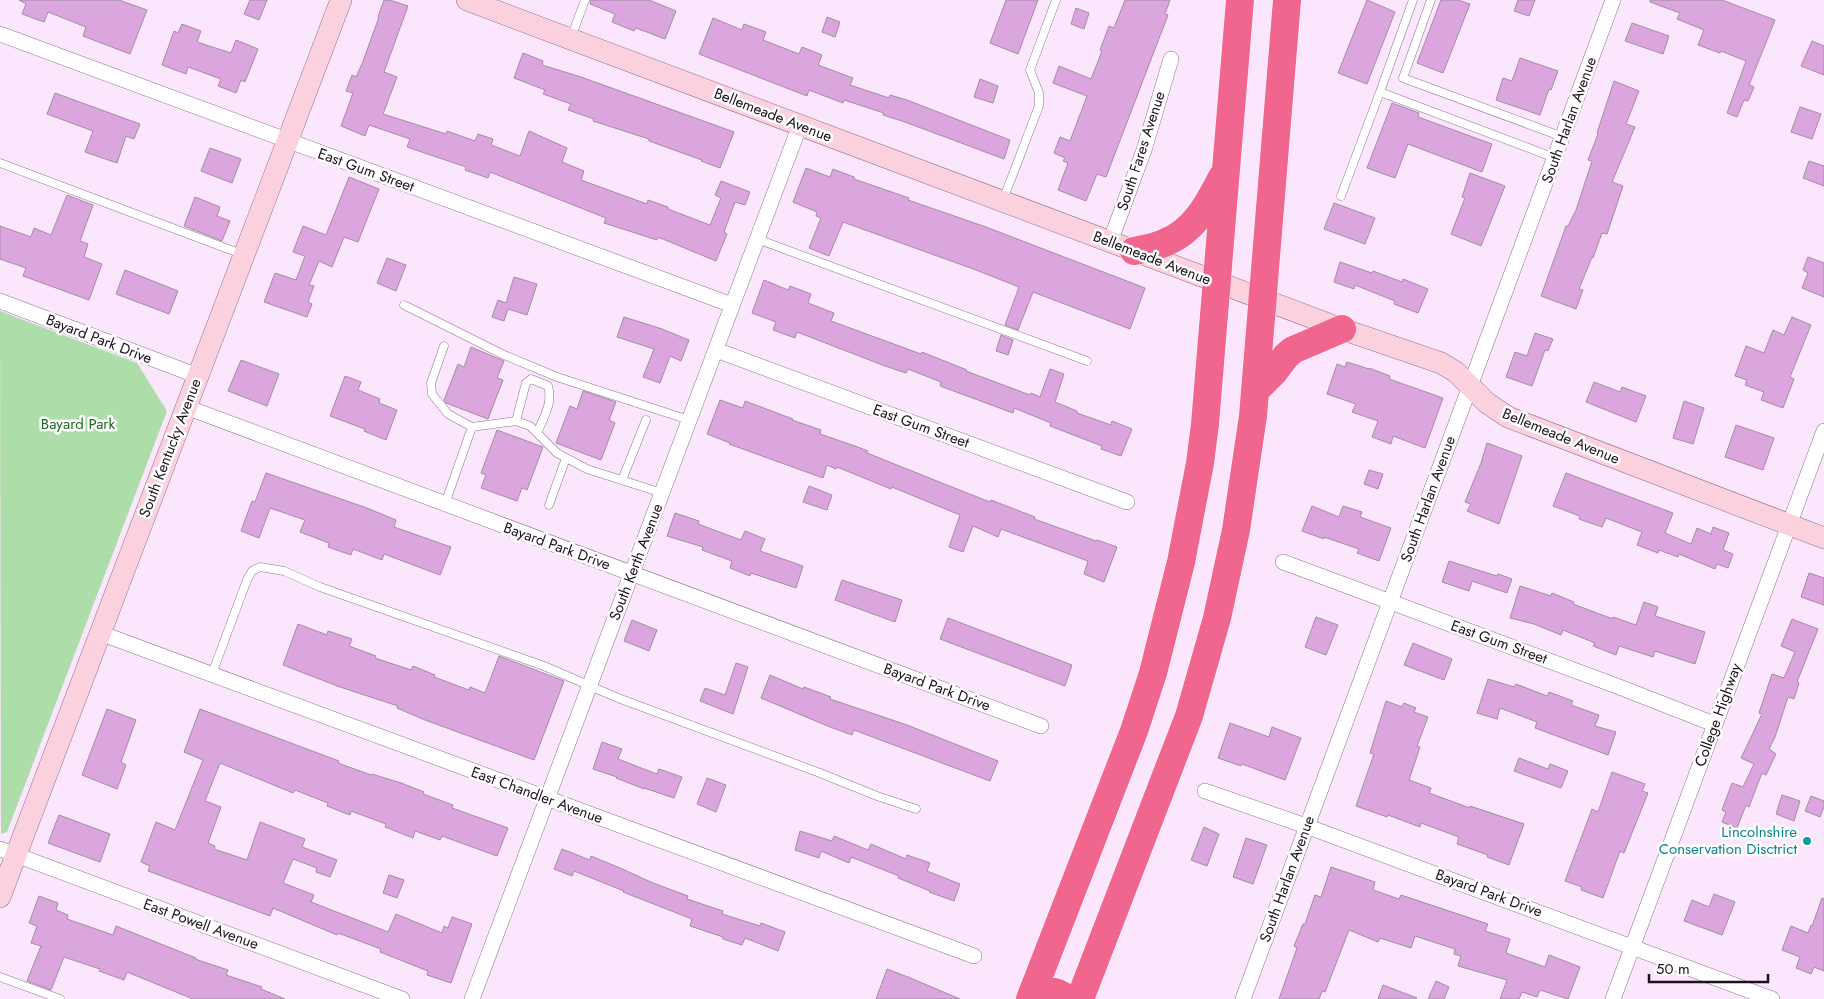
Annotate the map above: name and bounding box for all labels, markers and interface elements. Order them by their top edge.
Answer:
street label: South Harlan Avenue [1536,53,1602,186]
street label: Bellemeade Avenue [711,82,835,148]
street label: South Fares Avenue [1111,88,1171,214]
street label: East Gum Street [315,142,418,198]
street label: Bellemeade Avenue [1090,225,1214,291]
street label: Bayard Park Drive [43,309,156,369]
street label: South Kentucky Avenue [133,375,207,521]
street label: East Gum Street [870,398,973,454]
street label: Bellemeade Avenue [1499,402,1623,470]
park label: Bayard Park [41,413,116,435]
street label: South Harlan Avenue [1395,432,1461,565]
street label: South Kerth Avenue [604,500,669,624]
street label: Bayard Park Drive [501,516,614,576]
street label: East Gum Street [1448,614,1551,670]
street label: Bayard Park Drive [881,657,994,717]
street label: College Highway [1689,660,1747,770]
street label: East Chandler Avenue [468,761,606,829]
street label: South Harlan Avenue [1254,812,1320,945]
place label: Lincolnshire Conservation Disctrict [1659,821,1797,860]
marker: Lincolnshire Conservation Disctrict [1801,835,1813,847]
street label: Bayard Park Drive [1433,863,1546,923]
street label: East Powell Avenue [140,893,262,955]
scale bar [1649,952,1768,984]
text: 50 m [1656,958,1690,980]

